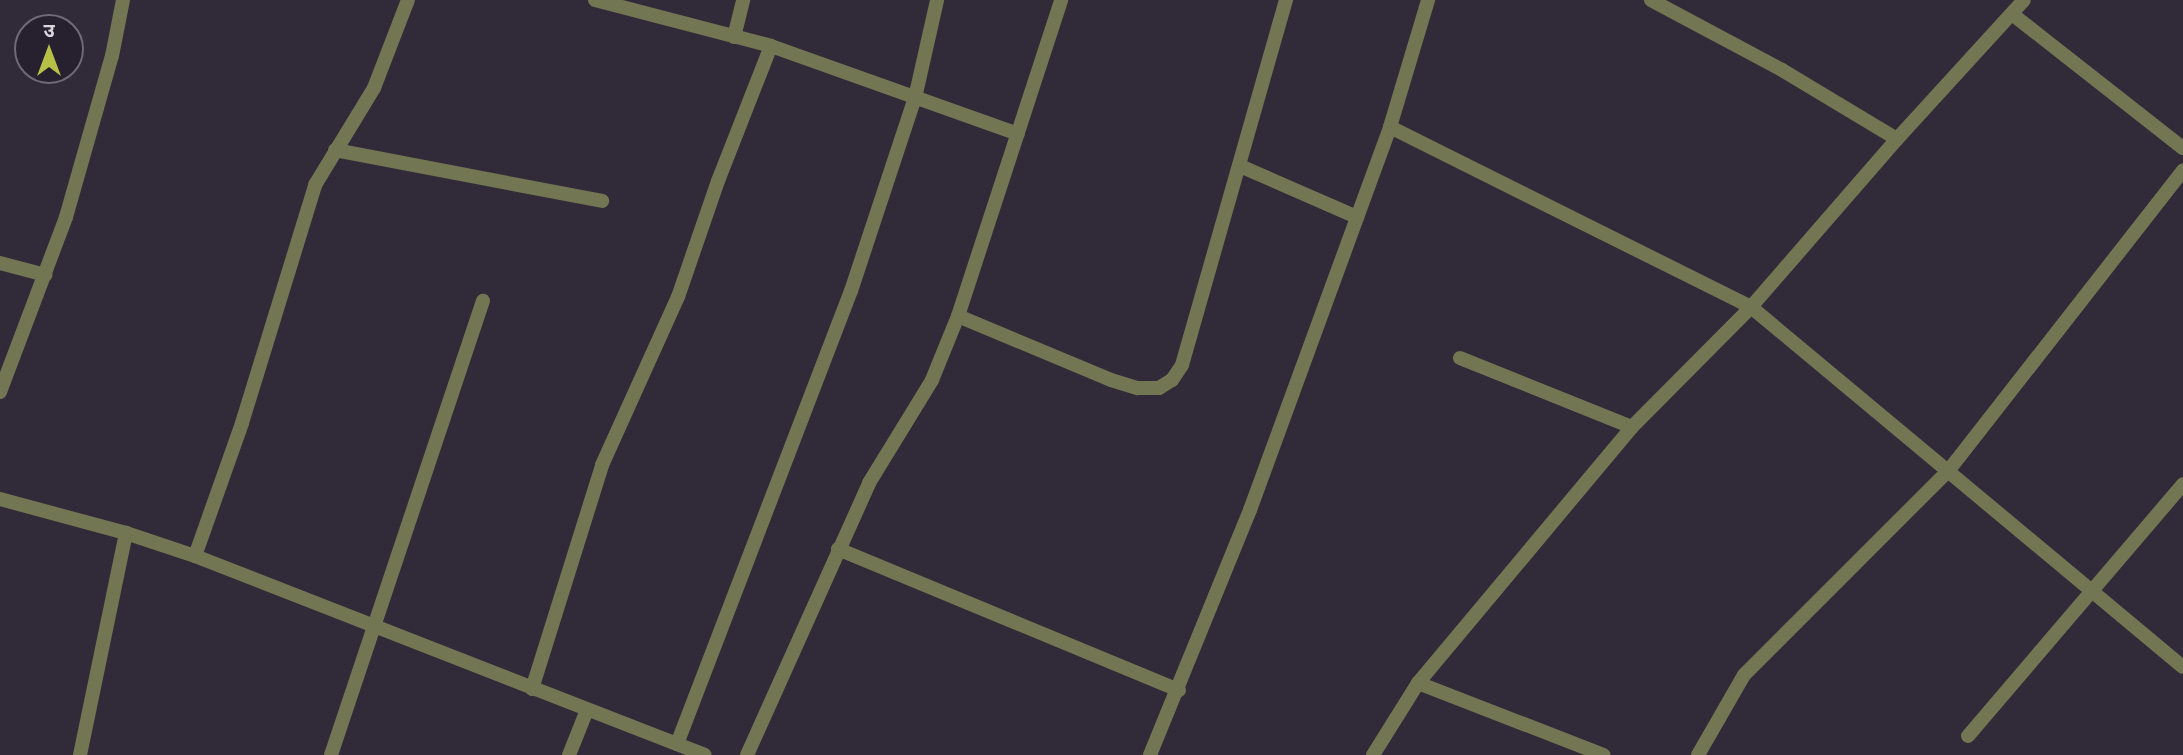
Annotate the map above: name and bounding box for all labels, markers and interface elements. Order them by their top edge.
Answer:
north arrow [14,14,84,84]
text: उ [43,18,55,42]

